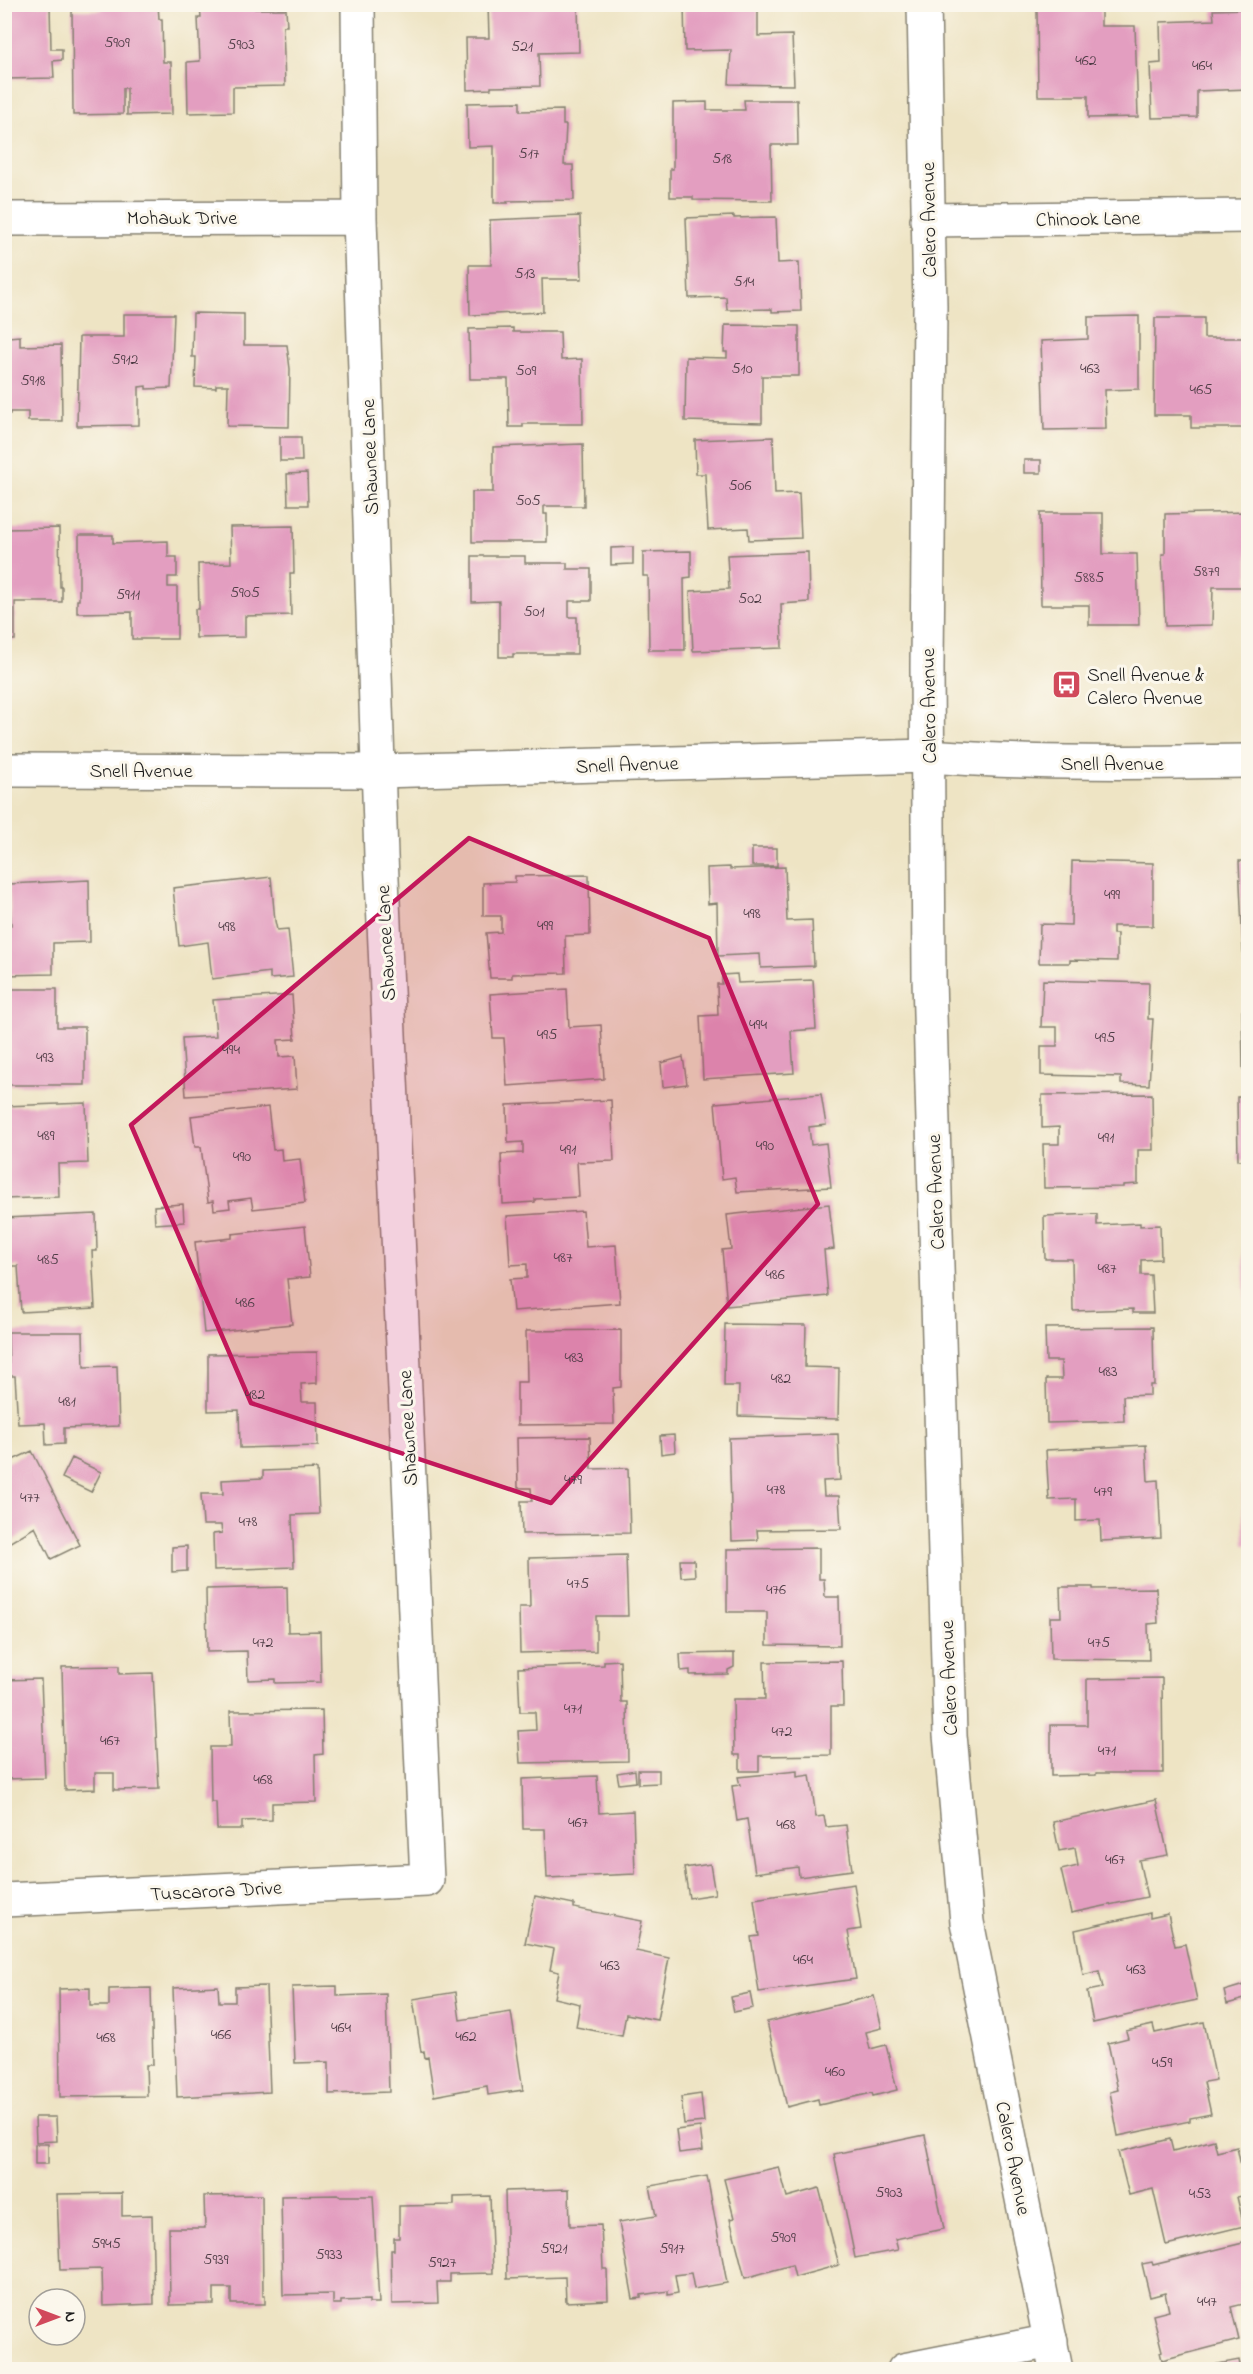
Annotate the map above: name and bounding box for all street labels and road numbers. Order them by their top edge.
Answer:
street label: Calero Avenue [915,162,946,278]
street label: Mohawk Drive [127,205,237,234]
street label: Chinook Lane [1035,205,1141,236]
street label: Shawnee Lane [355,398,388,515]
street label: Calero Avenue [915,648,946,764]
street label: Snell Avenue [575,750,679,783]
street label: Snell Avenue [1060,751,1164,780]
street label: Snell Avenue [89,758,193,787]
street label: Shawnee Lane [370,884,405,1002]
street label: Calero Avenue [921,1134,954,1250]
street label: Shawnee Lane [392,1369,427,1487]
street label: Calero Avenue [934,1620,967,1736]
street label: Tuscarora Drive [150,1875,283,1910]
street label: Calero Avenue [986,2099,1037,2218]

